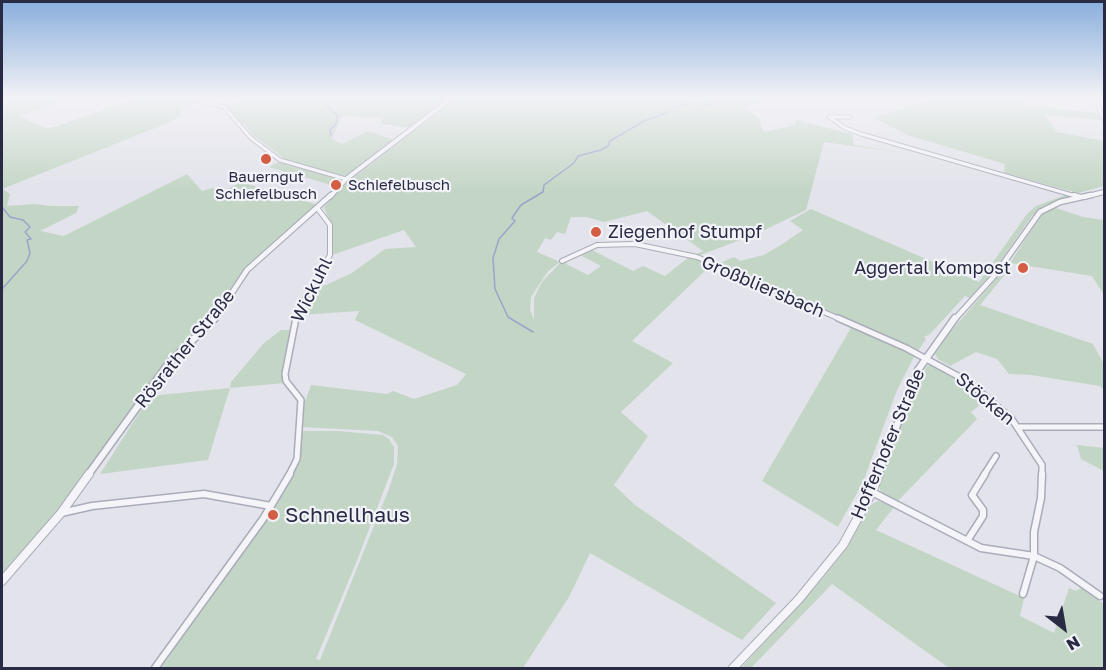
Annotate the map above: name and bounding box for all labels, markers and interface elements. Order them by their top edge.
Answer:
marker: Bauerngut Schiefelbusch [259,152,273,166]
place label: Bauerngut Schiefelbusch [215,168,317,203]
place label: Schiefelbusch [348,176,450,194]
marker: Schiefelbusch [329,178,343,192]
place label: Ziegenhof Stumpf [608,221,762,243]
marker: Ziegenhof Stumpf [589,225,603,239]
street label: Großbliersbach [698,251,828,323]
street label: Wickuhl [287,254,337,326]
place label: Aggertal Kompost [854,257,1011,279]
marker: Aggertal Kompost [1016,261,1030,275]
street label: Rösrather Straße [131,286,239,412]
street label: Hofferhofer Straße [847,366,929,522]
street label: Stöcken [951,368,1019,430]
place label: Schnellhaus [285,502,410,528]
marker: Schnellhaus [266,508,280,522]
north arrow [1034,598,1094,658]
text: N [1063,632,1084,655]

